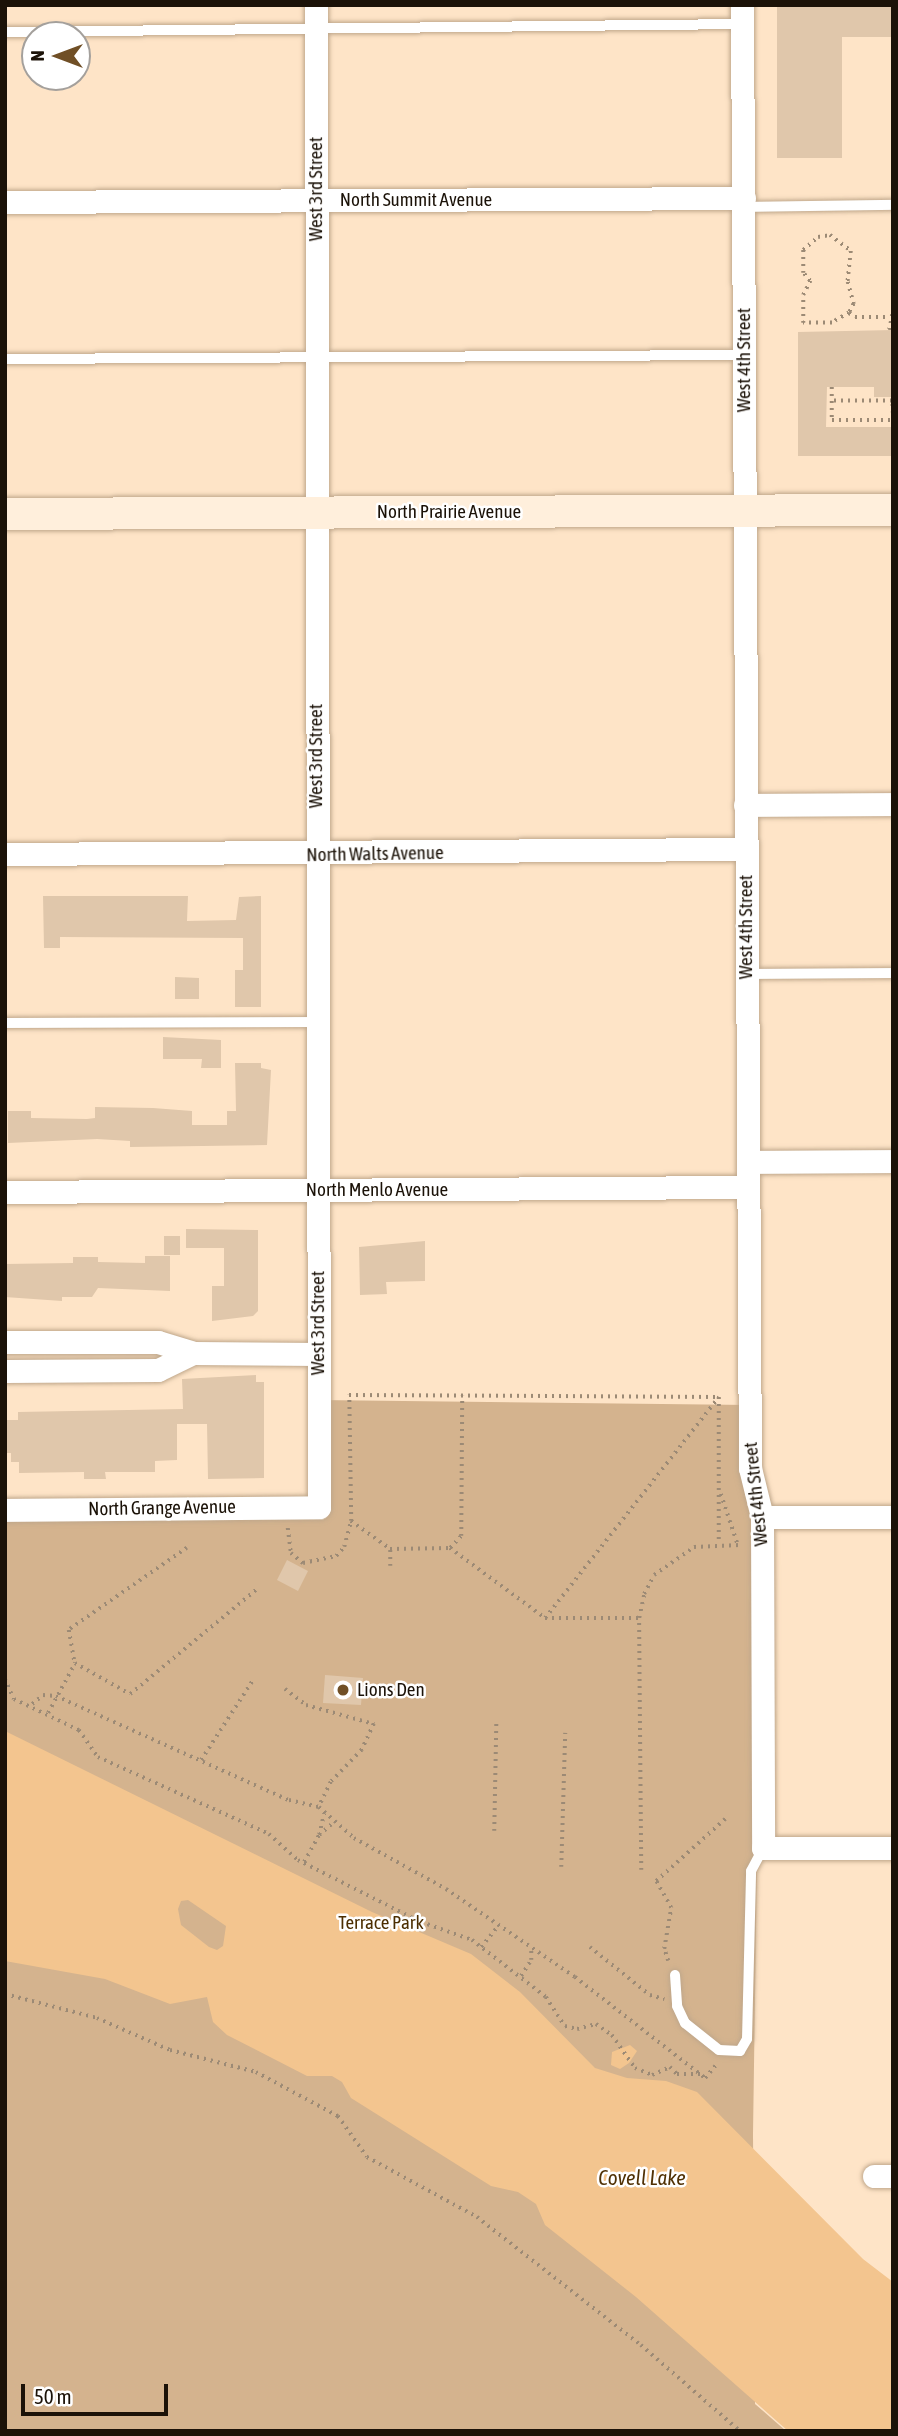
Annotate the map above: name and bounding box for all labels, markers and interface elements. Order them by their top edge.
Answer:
north arrow [21,21,91,91]
text: N [26,50,48,62]
street label: West 3rd Street [305,137,327,241]
street label: North Summit Avenue [340,189,492,211]
street label: West 4th Street [733,308,755,412]
street label: North Prairie Avenue [377,501,521,523]
street label: West 3rd Street [305,704,327,808]
street label: North Walts Avenue [306,841,444,867]
street label: West 4th Street [735,875,757,979]
street label: North Menlo Avenue [306,1179,448,1201]
street label: West 3rd Street [307,1271,329,1375]
street label: West 4th Street [739,1441,773,1547]
street label: North Grange Avenue [88,1495,236,1521]
place label: Lions Den [357,1679,425,1701]
marker: Lions Den [335,1682,351,1698]
park label: Terrace Park [338,1912,424,1934]
water label: Covell Lake [598,2164,686,2190]
scale bar [24,2370,172,2414]
text: 50 m [34,2384,72,2408]

